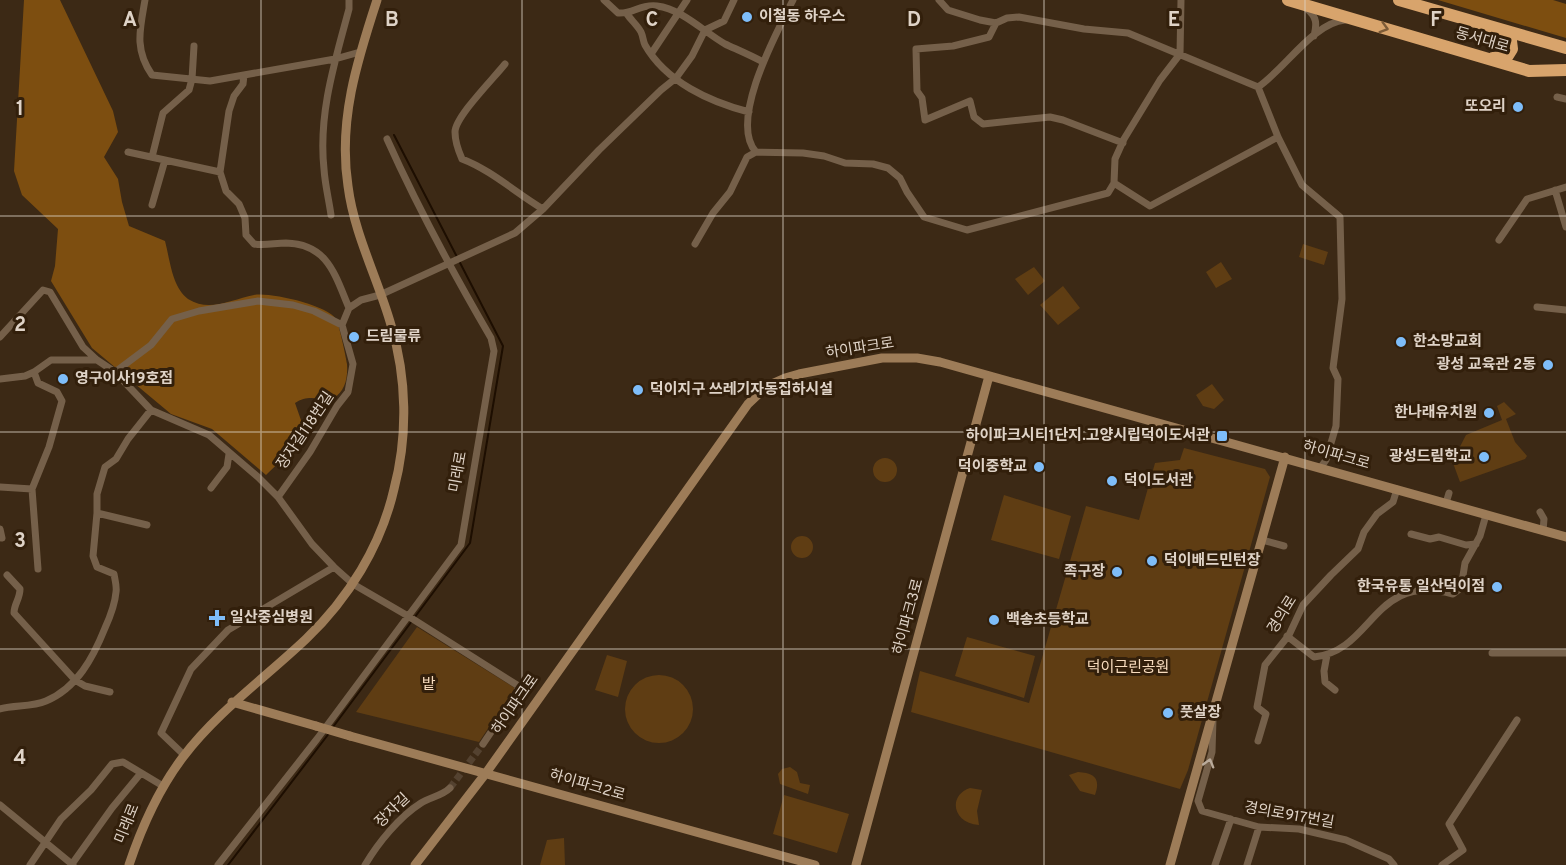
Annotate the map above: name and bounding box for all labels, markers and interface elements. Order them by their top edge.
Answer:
text: A [123,8,137,34]
text: B [385,8,399,34]
text: C [646,8,658,34]
place label: 이철동 하우스 [759,8,846,27]
text: D [907,8,921,34]
text: E [1168,8,1180,34]
text: F [1430,8,1442,34]
marker: 이철동 하우스 [740,10,754,24]
one-way arrow [1378,21,1389,33]
street label: 동서대로 [1453,24,1511,58]
text: 1 [16,97,24,123]
place label: 또오리 [1465,98,1506,117]
marker: 또오리 [1511,100,1525,114]
text: 2 [14,313,26,339]
place label: 드림물류 [366,328,421,347]
marker: 드림물류 [347,330,361,344]
place label: 한소망교회 [1413,333,1482,352]
street label: 하이파크로 [824,334,896,364]
marker: 한소망교회 [1394,335,1408,349]
place label: 광성 교육관 2동 [1437,356,1536,375]
marker: 광성 교육관 2동 [1541,358,1555,372]
place label: 영구이사19호점 [75,370,173,389]
marker: 영구이사19호점 [56,372,70,386]
place label: 덕이지구 쓰레기자동집하시설 [650,381,833,400]
marker: 덕이지구 쓰레기자동집하시설 [631,383,645,397]
street label: 장자길118번길 [273,389,339,473]
place label: 한나래유치원 [1394,404,1477,423]
marker: 한나래유치원 [1482,406,1496,420]
place label: 하이파크시티1단지.고양시립덕이도서관 [966,427,1210,446]
marker: 하이파크시티1단지.고양시립덕이도서관 [1215,429,1229,443]
street label: 하이파크로 [1300,437,1372,475]
place label: 광성드림학교 [1389,447,1472,467]
street label: 미래로 [446,450,472,494]
marker: 광성드림학교 [1477,450,1491,464]
place label: 덕이중학교 [958,457,1027,477]
marker: 덕이중학교 [1032,460,1046,474]
place label: 덕이도서관 [1124,472,1193,491]
marker: 덕이도서관 [1105,474,1119,488]
text: 3 [14,529,26,555]
place label: 덕이배드민턴장 [1164,552,1261,571]
marker: 덕이배드민턴장 [1145,554,1159,568]
place label: 족구장 [1064,563,1105,582]
marker: 족구장 [1110,565,1124,579]
street label: 하이파크3로 [890,577,928,657]
place label: 한국유통 일산덕이점 [1357,578,1485,597]
marker: 한국유통 일산덕이점 [1490,580,1504,594]
street label: 경의로 [1264,592,1302,638]
marker: 일산중심병원 [208,609,226,627]
place label: 일산중심병원 [230,609,313,628]
place label: 백송초등학교 [1006,610,1089,630]
marker: 백송초등학교 [987,613,1001,627]
park label: 덕이근린공원 [1087,659,1169,678]
street label: 하이파크로 [488,671,544,739]
park label: 밭 [422,676,436,695]
place label: 풋살장 [1180,704,1222,723]
marker: 풋살장 [1161,706,1175,720]
text: 4 [14,746,26,772]
one-way arrow [1202,758,1214,769]
street label: 하이파크2로 [547,766,627,806]
street label: 장자길 [372,790,414,832]
street label: 경의로917번길 [1242,799,1336,833]
street label: 미래로 [111,801,145,847]

